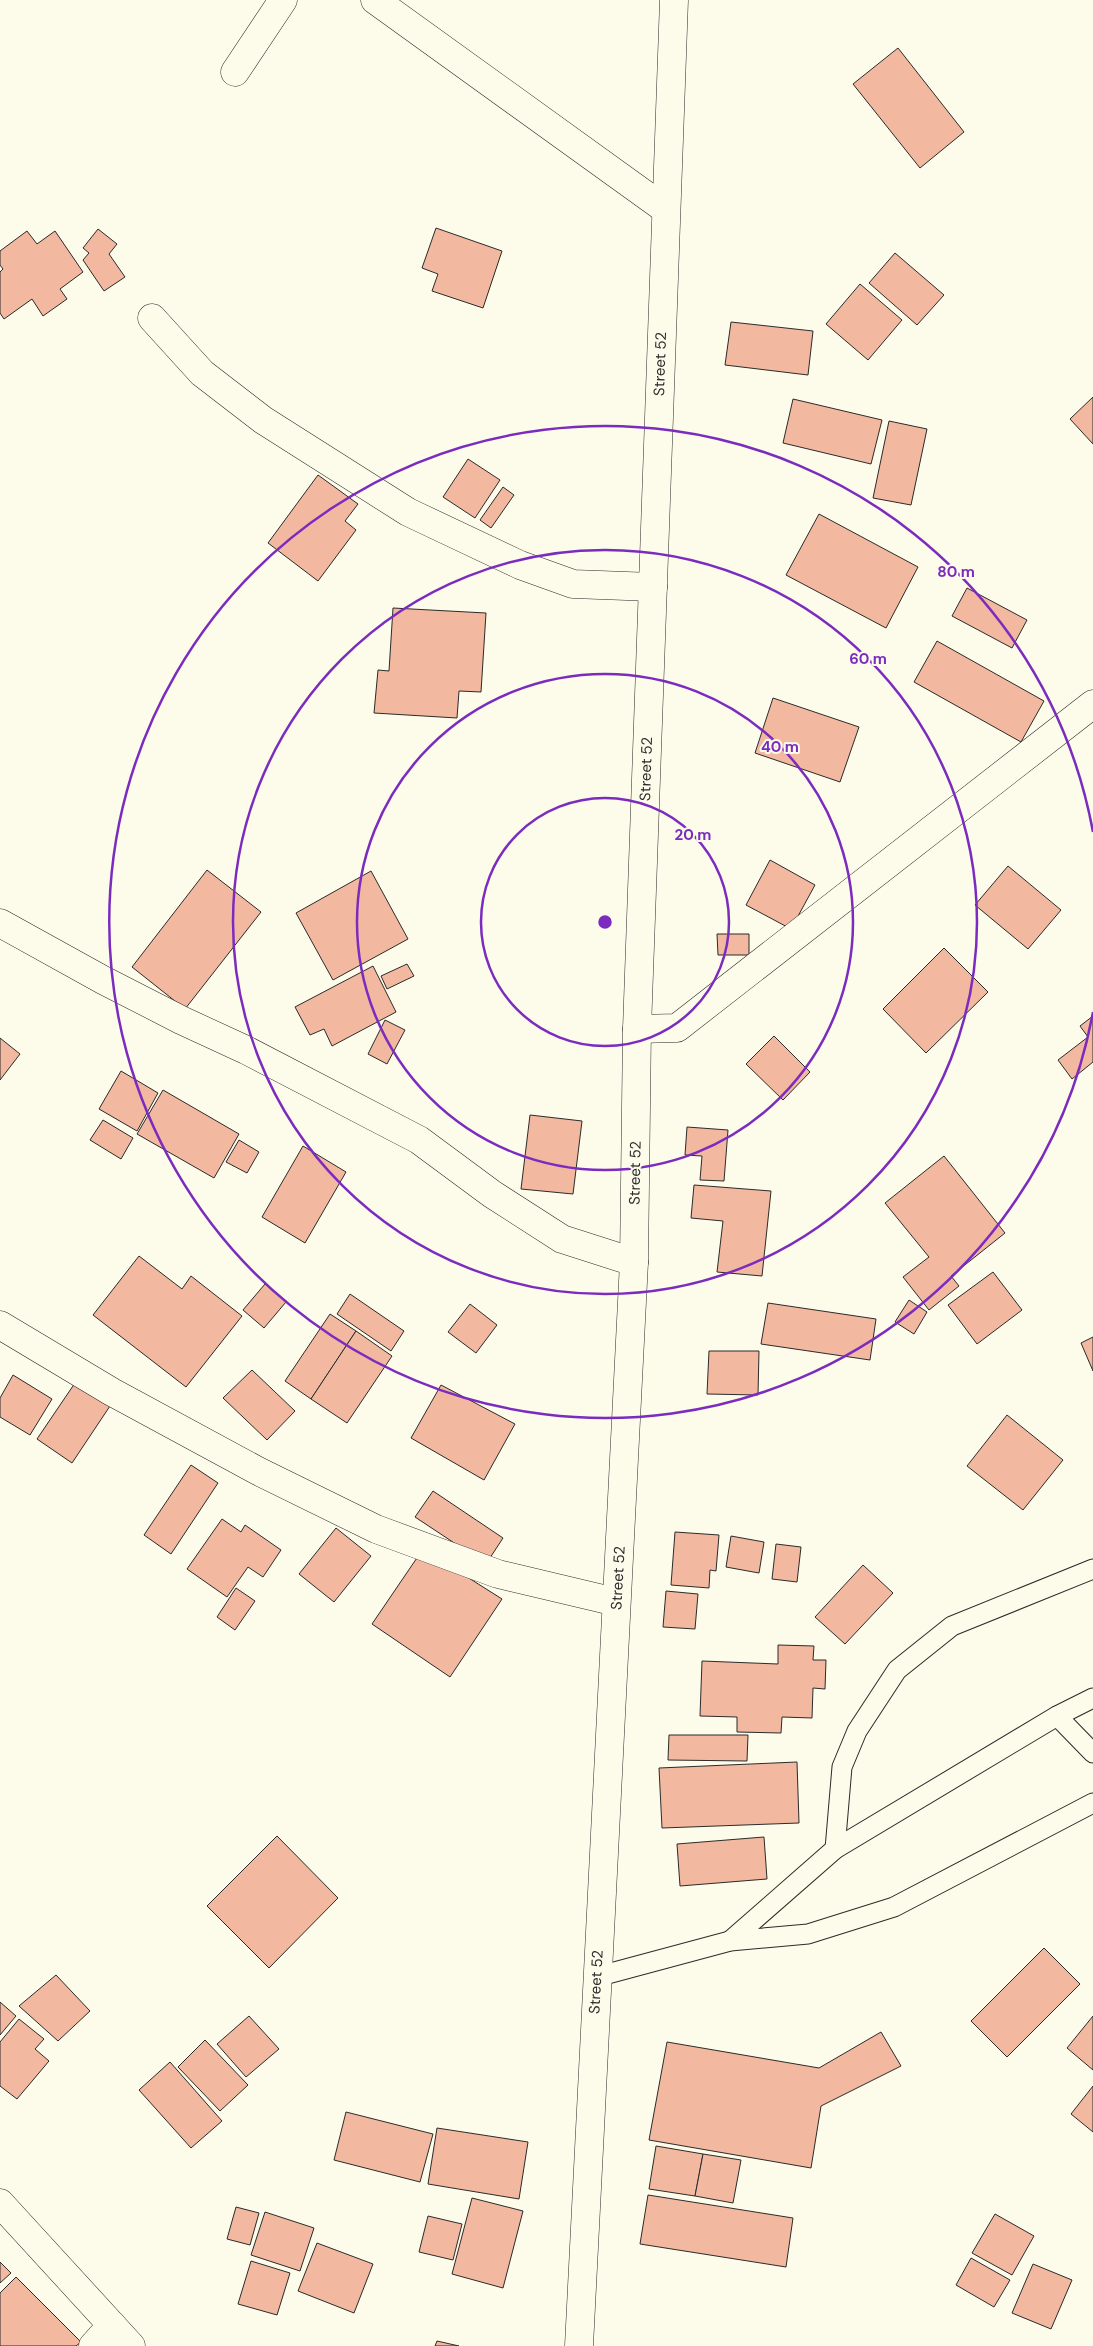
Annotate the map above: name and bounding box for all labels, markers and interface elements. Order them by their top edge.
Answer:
street label: Street 52 [649,332,671,396]
text: 80 m [937,562,975,582]
text: 60 m [849,649,887,669]
street label: Street 52 [635,737,657,801]
text: 40 m [761,737,799,757]
text: 20 m [675,825,711,845]
centre of rings [596,913,614,931]
street label: Street 52 [624,1141,646,1205]
street label: Street 52 [606,1545,630,1611]
street label: Street 52 [584,1949,608,2015]

